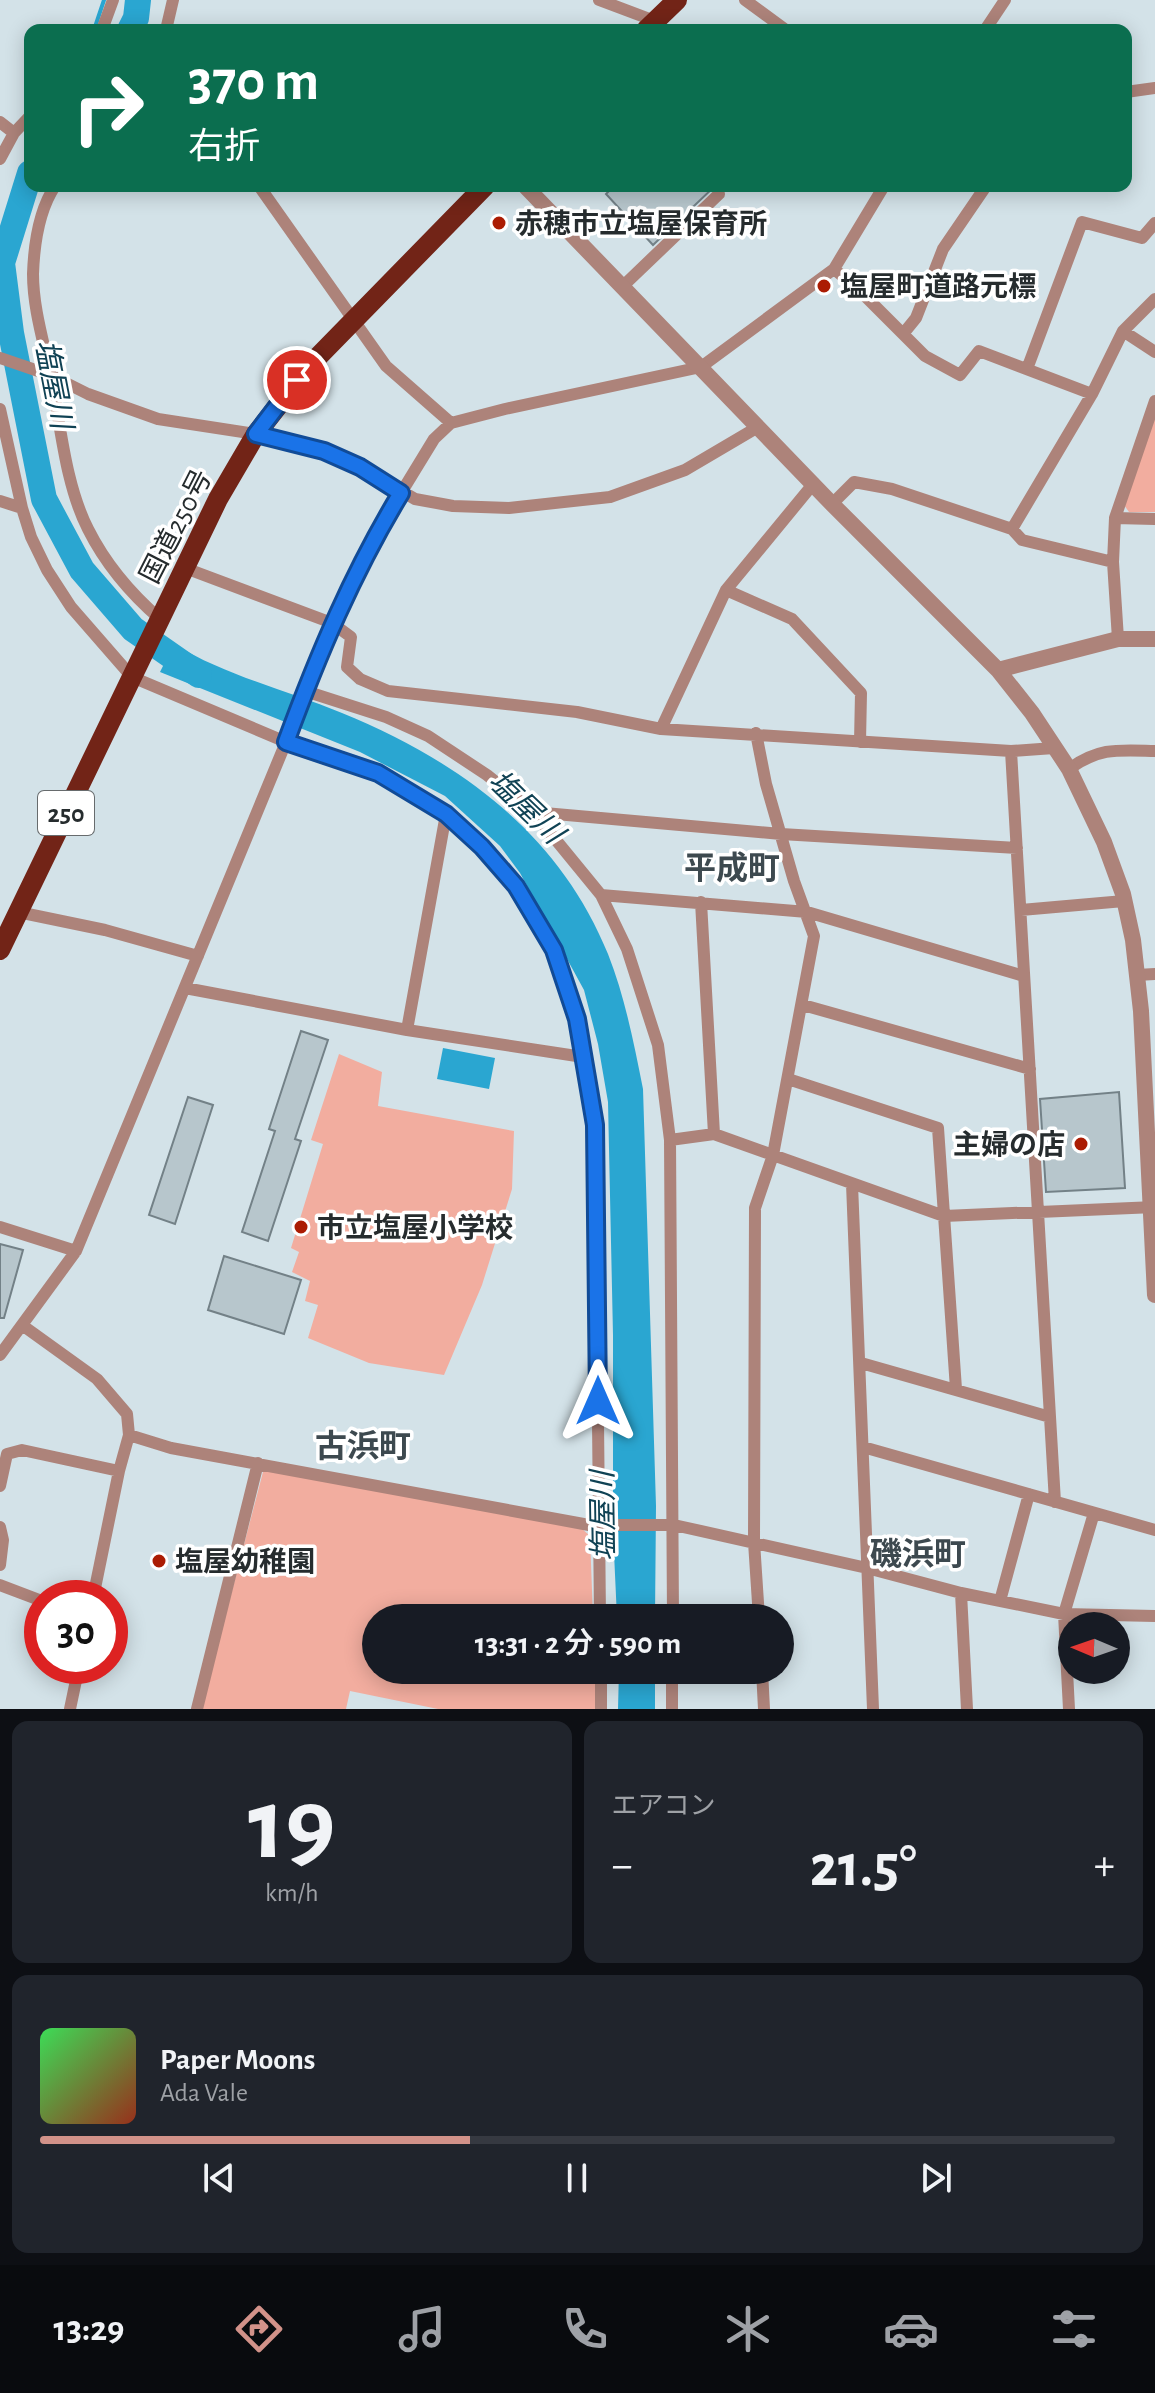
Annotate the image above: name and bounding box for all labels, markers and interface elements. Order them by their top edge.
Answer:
text: 370 m [188,54,319,110]
icon: right [56,56,160,160]
text: 右折 [188,129,260,165]
place label: 赤穂市立塩屋保育所 [515,209,767,239]
marker: 赤穂市立塩屋保育所 [490,214,508,232]
place label: 塩屋町道路元標 [840,272,1036,302]
marker: 塩屋町道路元標 [815,277,833,295]
water label: 塩屋川 [30,337,79,434]
pin [263,346,331,414]
icon: arrive [275,358,319,402]
street label: 国道250号 [135,465,217,588]
water label: 塩屋川 [483,764,572,852]
road number: 250 [38,791,94,835]
district label: 平成町 [684,851,780,885]
place label: 主婦の店 [953,1129,1065,1160]
marker: 主婦の店 [1072,1135,1090,1153]
place label: 市立塩屋小学校 [317,1213,513,1243]
marker: 市立塩屋小学校 [292,1218,310,1236]
position arrow [556,1359,640,1443]
district label: 古浜町 [315,1429,411,1463]
water label: 塩屋川 [586,1468,620,1561]
district label: 磯浜町 [870,1537,966,1571]
place label: 塩屋幼稚園 [175,1547,315,1577]
marker: 塩屋幼稚園 [150,1552,168,1570]
speed limit sign: 30 [24,1580,128,1684]
north arrow [1058,1612,1130,1684]
map controls [1058,1612,1130,1684]
text: 13:31 · 2 分 · 590 m [475,1629,681,1659]
text: 19 [248,1774,336,1878]
text: エアコン [612,1793,716,1819]
text: 21.5° [810,1837,917,1897]
text: − [612,1844,633,1888]
text: + [1094,1844,1115,1888]
text: km/h [265,1880,319,1906]
text: Paper Moons [160,2045,315,2075]
text: Ada Vale [160,2080,248,2106]
icon: previous [197,2156,241,2200]
icon: pause [555,2156,599,2200]
icon: next [914,2156,958,2200]
icon: directions [231,2301,287,2357]
icon: music [394,2301,450,2357]
icon: phone [557,2301,613,2357]
icon: climate [720,2301,776,2357]
icon: car [883,2301,939,2357]
icon: filters [1046,2301,1102,2357]
text: 13:29 [53,2311,125,2347]

